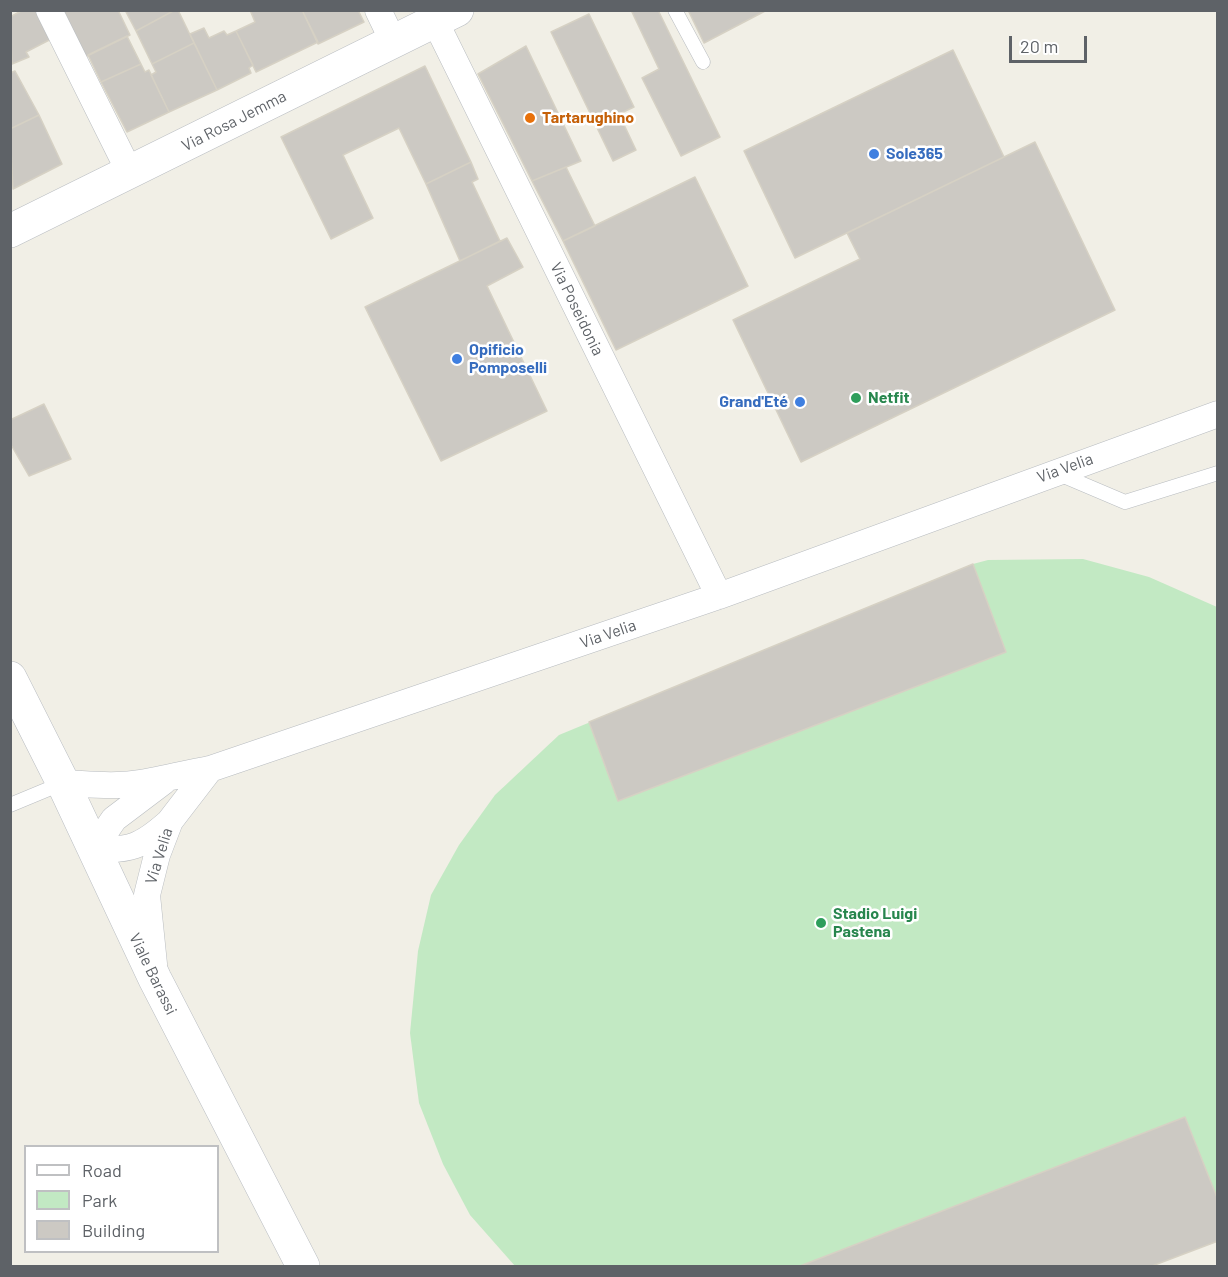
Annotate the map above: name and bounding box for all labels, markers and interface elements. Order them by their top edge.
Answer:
scale bar [1012,24,1090,62]
text: 20 m [1020,35,1058,57]
street label: Via Rosa Jemma [178,86,290,156]
place label: Tartarughino [542,108,634,128]
marker: Tartarughino [523,111,537,125]
place label: Sole365 [886,144,943,164]
marker: Sole365 [867,147,881,161]
street label: Via Poseidonia [546,259,608,359]
place label: Opificio Pomposelli [469,340,547,378]
marker: Opificio Pomposelli [450,352,464,366]
place label: Netfit [868,388,910,408]
marker: Netfit [849,391,863,405]
place label: Grand'Eté [719,392,788,412]
marker: Grand'Eté [793,395,807,409]
street label: Via Velia [1034,449,1096,487]
street label: Via Velia [577,615,639,653]
street label: Via Velia [141,825,177,887]
place label: Stadio Luigi Pastena [833,904,917,942]
marker: Stadio Luigi Pastena [814,916,828,930]
street label: Viale Barassi [125,930,181,1018]
legend [24,1145,219,1253]
text: Road [82,1159,122,1181]
text: Park [82,1189,117,1211]
text: Building [82,1219,145,1241]

